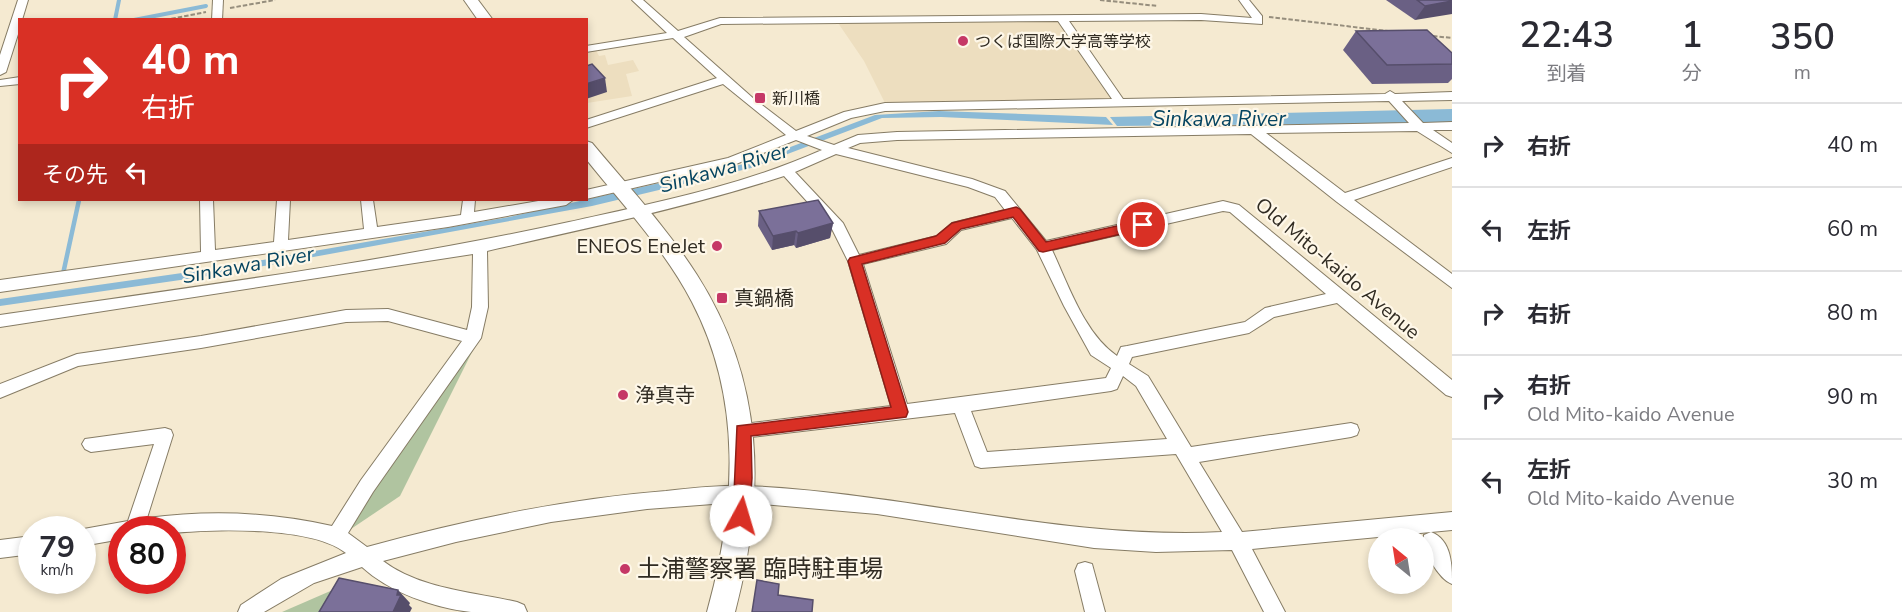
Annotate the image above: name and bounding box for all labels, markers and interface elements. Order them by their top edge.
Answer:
text: 22:43 [1519,11,1614,60]
text: 1 [1681,11,1703,60]
text: 350 [1770,13,1835,62]
place label: つくば国際大学高等学校 [975,31,1151,53]
text: 40 m [141,32,240,89]
marker: つくば国際大学高等学校 [956,34,970,48]
icon: right [42,42,120,120]
text: m [1794,59,1811,86]
text: 到着 [1547,60,1587,87]
text: 分 [1682,60,1702,87]
place label: 新川橋 [772,88,820,110]
text: 右折 [141,90,195,127]
marker: 新川橋 [753,91,767,105]
water label: Sinkawa River [1152,105,1286,133]
icon: right [1476,129,1509,162]
text: 40 m [1827,130,1878,160]
text: 右折 [1527,132,1571,162]
water label: Sinkawa River [656,136,792,200]
icon: left [120,156,153,189]
text: その先 [42,160,108,190]
street label: Old Mito-kaido Avenue [1249,191,1426,345]
pin [1117,199,1168,250]
icon: arrive [1126,208,1159,241]
icon: left [1476,213,1509,246]
text: 60 m [1827,214,1878,244]
text: 左折 [1527,216,1571,246]
place label: ENEOS EneJet [576,233,706,260]
marker: ENEOS EneJet [710,239,724,253]
water label: Sinkawa River [180,240,317,290]
place label: 真鍋橋 [734,285,794,312]
marker: 真鍋橋 [715,291,729,305]
icon: right [1476,297,1509,330]
text: 80 m [1827,298,1878,328]
text: 右折 [1527,300,1571,330]
text: 右折 [1527,371,1571,401]
icon: right [1476,381,1509,414]
place label: 浄真寺 [635,382,695,409]
text: 90 m [1827,382,1878,412]
marker: 浄真寺 [616,388,630,402]
text: Old Mito-kaido Avenue [1527,401,1735,428]
text: 左折 [1527,455,1571,485]
icon: left [1476,465,1509,498]
text: 30 m [1827,466,1878,496]
position arrow [709,484,773,548]
text: Old Mito-kaido Avenue [1527,485,1735,512]
speed limit sign: 80 [108,516,186,594]
text: 79 [39,527,75,568]
north arrow [1368,528,1434,594]
map controls [1368,528,1434,594]
place label: 土浦警察署 臨時駐車場 [637,553,883,585]
text: km/h [40,560,74,580]
marker: 土浦警察署 臨時駐車場 [618,562,632,576]

